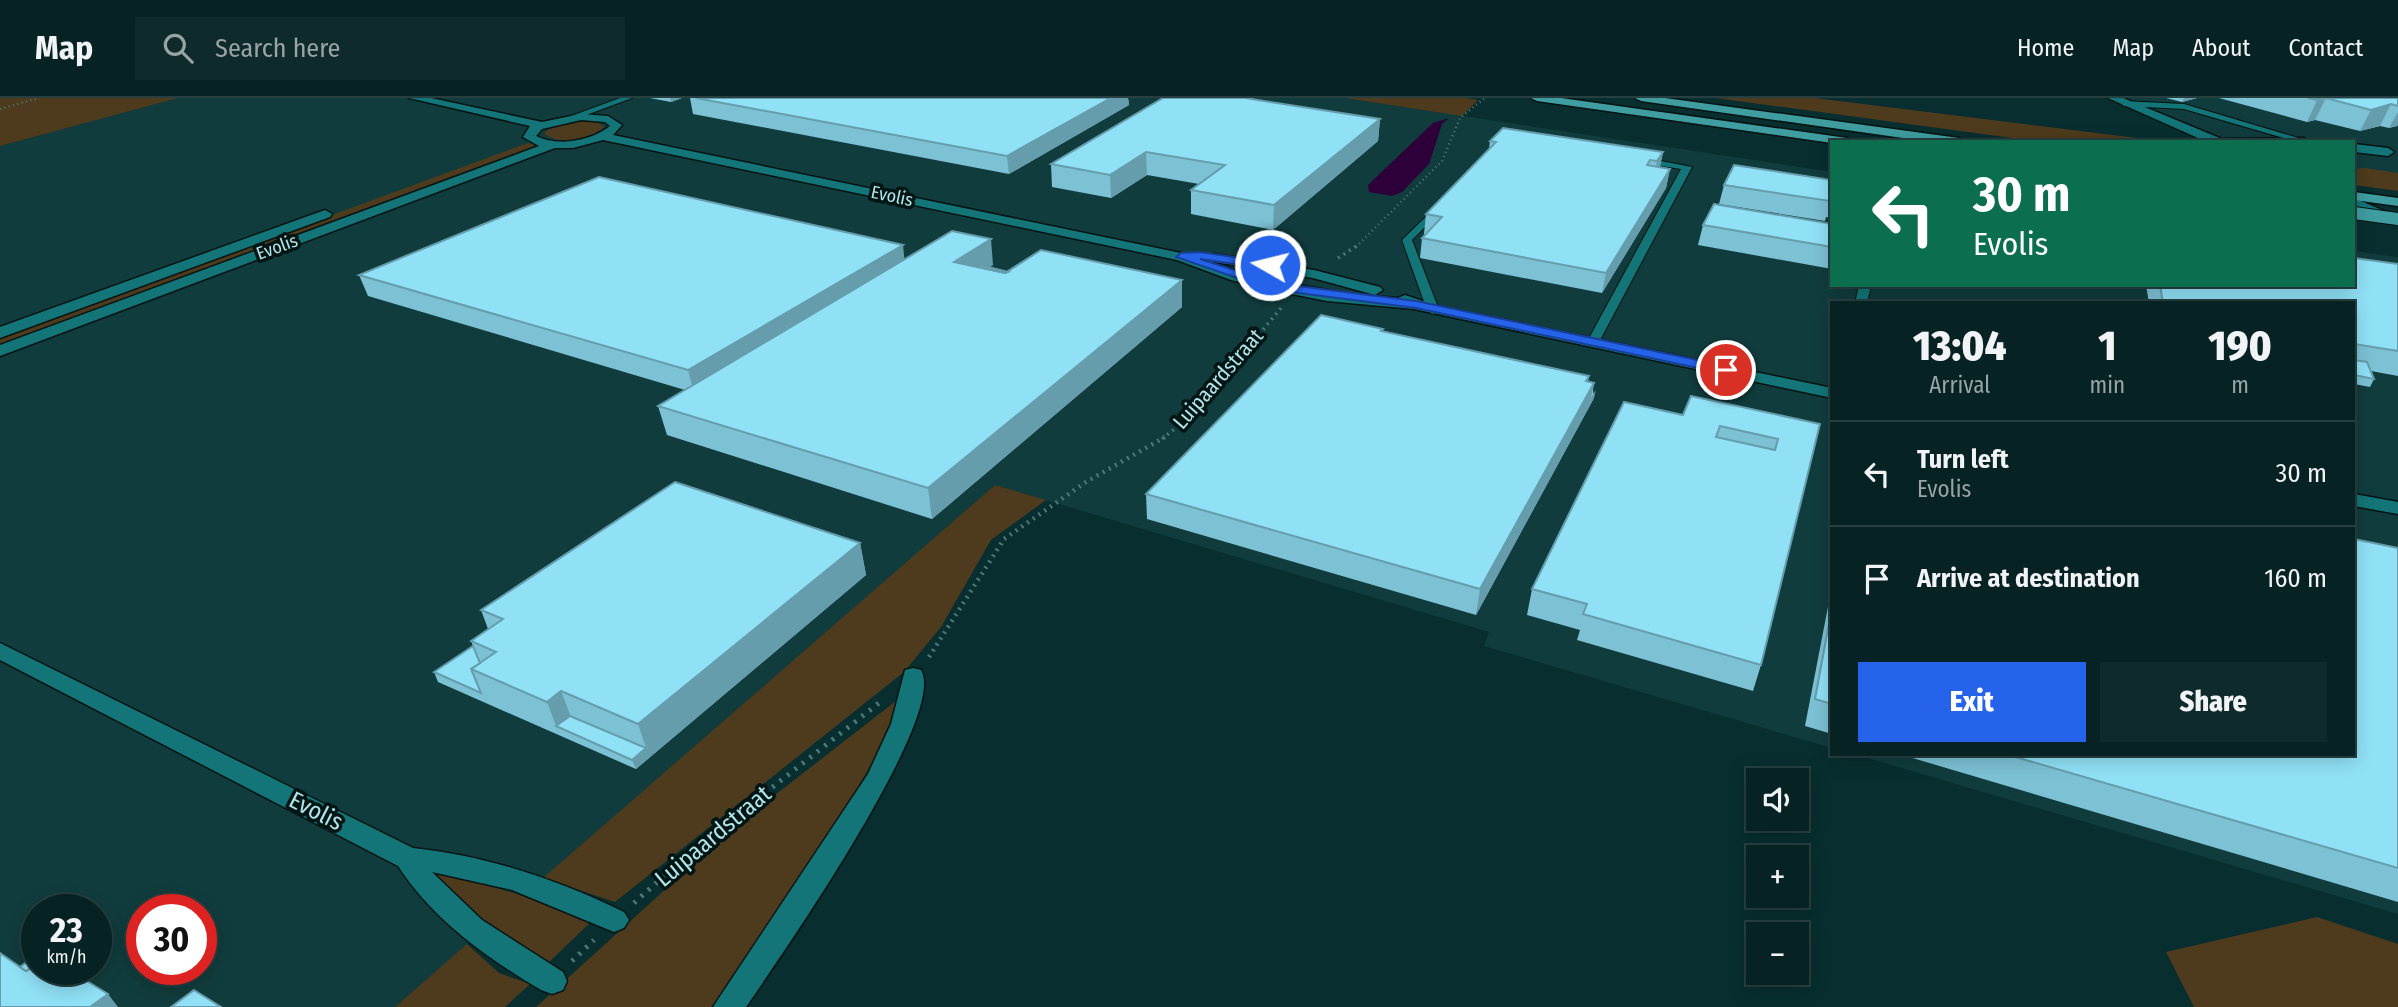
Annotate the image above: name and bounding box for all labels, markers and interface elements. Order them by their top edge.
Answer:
search box [135,17,625,80]
text: Map [35,28,93,68]
icon: search [159,29,197,67]
text: Search here [215,33,340,64]
text: Home [2017,34,2074,62]
text: Map [2112,34,2154,62]
text: About [2192,34,2250,62]
text: Contact [2288,34,2363,62]
text: 30 m [1973,165,2071,224]
icon: left [1858,168,1949,259]
street label: Evolis [869,181,915,211]
text: Evolis [1973,225,2049,263]
position arrow [1233,228,1307,302]
street label: Evolis [253,229,301,265]
text: 13:04 [1913,321,2006,371]
text: 1 [2098,321,2116,371]
text: 190 [2208,321,2272,371]
street label: Luipaardstraat [1167,323,1269,435]
pin [1696,340,1756,400]
icon: arrive [1707,351,1745,389]
text: Arrival [1929,371,1990,399]
text: min [2090,371,2125,399]
text: m [2231,371,2249,399]
text: Turn left [1917,444,2009,475]
icon: left [1858,455,1896,493]
text: 30 m [2276,458,2327,489]
text: Evolis [1917,475,1971,503]
icon: arrive [1858,560,1896,598]
text: Arrive at destination [1917,563,2140,594]
text: 160 m [2264,563,2327,594]
button: Exit [1858,662,2086,742]
button: Share [2100,662,2327,742]
map controls [1746,768,1809,985]
button: sound [1746,768,1809,831]
street label: Luipaardstraat [649,779,777,892]
street label: Evolis [284,786,348,836]
button: + [1746,845,1809,908]
speed limit sign: 30 [126,894,217,985]
text: 23 [50,909,83,951]
button: − [1746,922,1809,985]
text: km/h [46,946,87,968]

